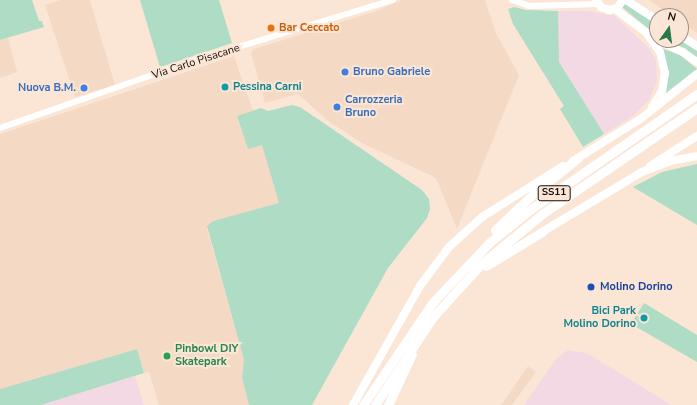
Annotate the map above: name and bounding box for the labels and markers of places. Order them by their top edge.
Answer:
place label: Bar Ceccato [279,21,340,35]
marker: Bar Ceccato [266,23,276,33]
place label: Bruno Gabriele [353,65,430,79]
marker: Bruno Gabriele [340,67,350,77]
place label: Pessina Carni [233,80,302,94]
place label: Nuova B.M. [18,81,76,95]
marker: Pessina Carni [220,82,230,92]
marker: Nuova B.M. [79,83,89,93]
place label: Carrozzeria Bruno [345,94,402,120]
marker: Carrozzeria Bruno [332,102,342,112]
place label: Molino Dorino [600,280,673,294]
marker: Molino Dorino [585,281,597,293]
place label: Bici Park Molino Dorino [563,305,636,331]
marker: Bici Park Molino Dorino [639,313,649,323]
place label: Pinbowl DIY Skatepark [175,343,238,369]
marker: Pinbowl DIY Skatepark [162,351,172,361]

